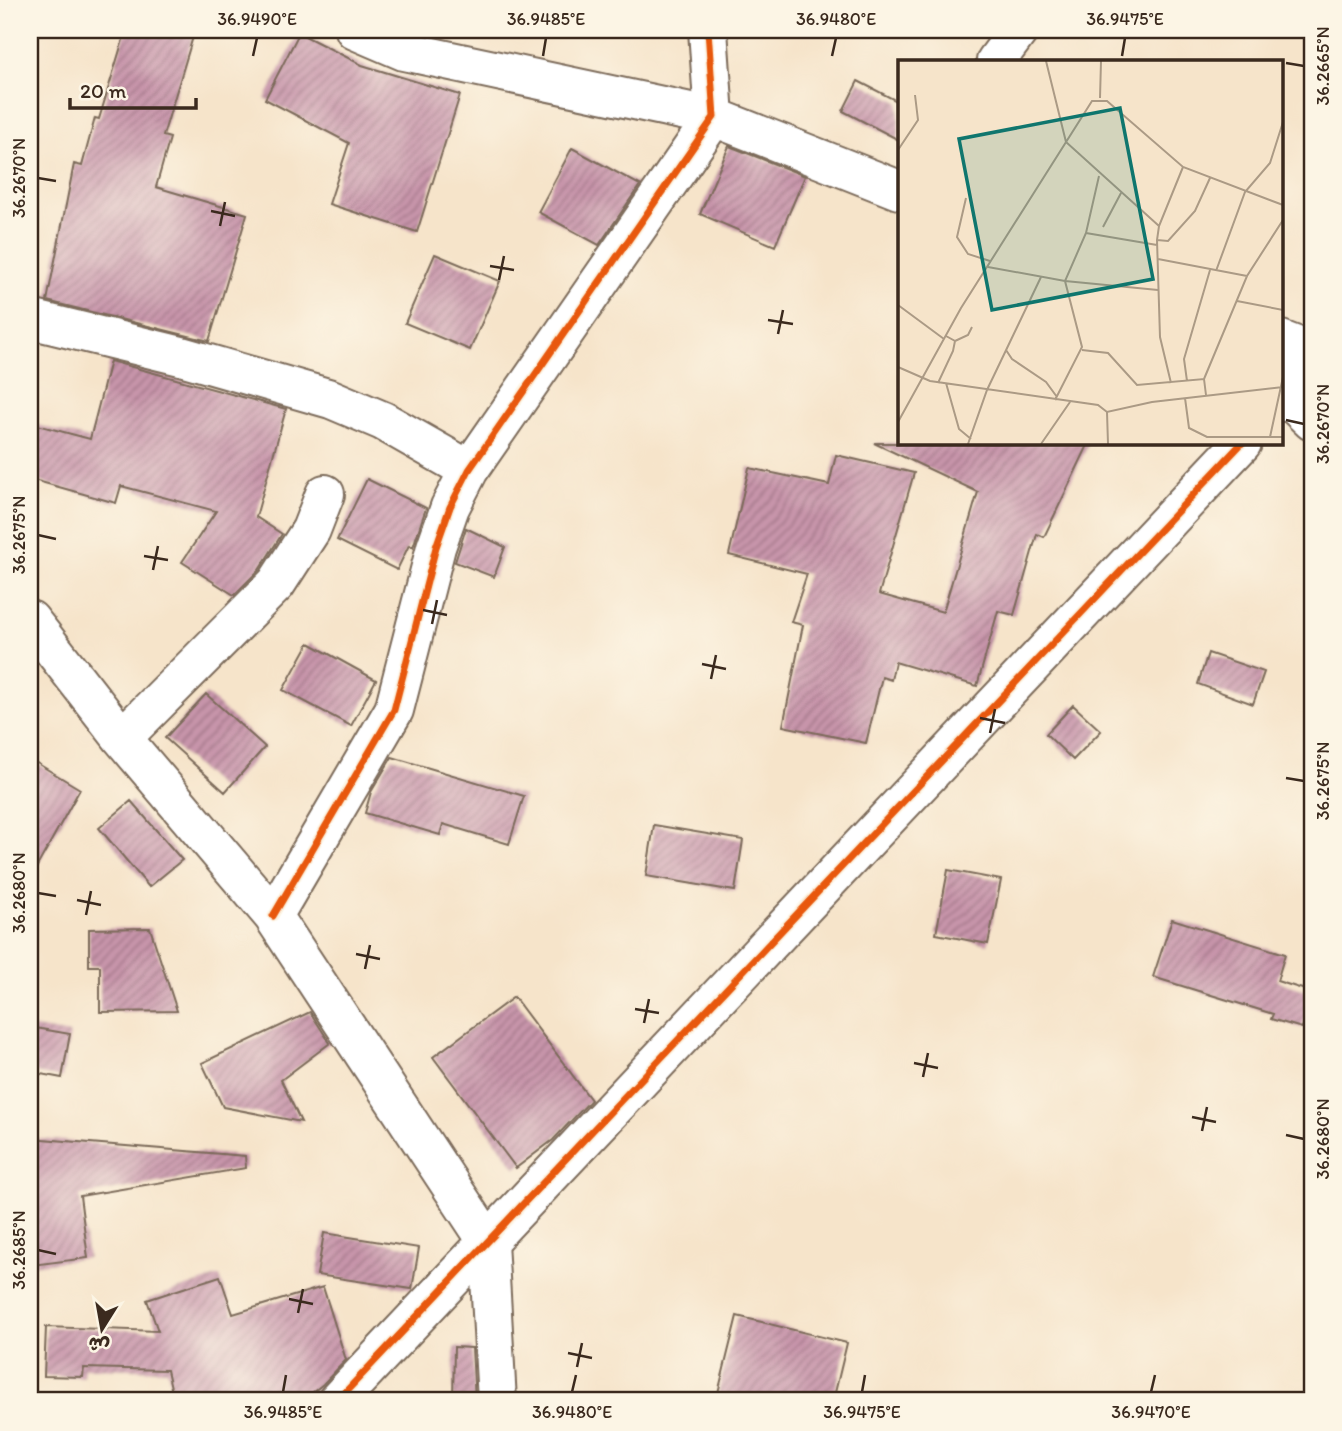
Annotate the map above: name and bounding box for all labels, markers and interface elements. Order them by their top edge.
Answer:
text: 36.9490°E [217,8,297,30]
text: 36.9485°E [507,8,585,30]
text: 36.9480°E [796,8,876,30]
text: 36.9475°E [1086,8,1164,30]
text: 36.2665°N [1312,26,1334,106]
inset map [898,60,1282,444]
scale bar [70,66,196,110]
text: 20 m [80,78,127,103]
text: 36.2670°N [8,138,30,218]
text: 36.2670°N [1312,384,1334,464]
text: 36.2675°N [8,496,30,574]
text: 36.2675°N [1312,742,1334,820]
text: 36.2680°N [8,852,30,934]
text: 36.2680°N [1312,1098,1334,1180]
text: 36.2685°N [8,1210,30,1290]
north arrow [66,1294,136,1364]
text: ش [86,1332,111,1358]
text: 36.9485°E [244,1401,322,1423]
text: 36.9480°E [532,1401,612,1423]
text: 36.9475°E [823,1401,901,1423]
text: 36.9470°E [1111,1401,1191,1423]

